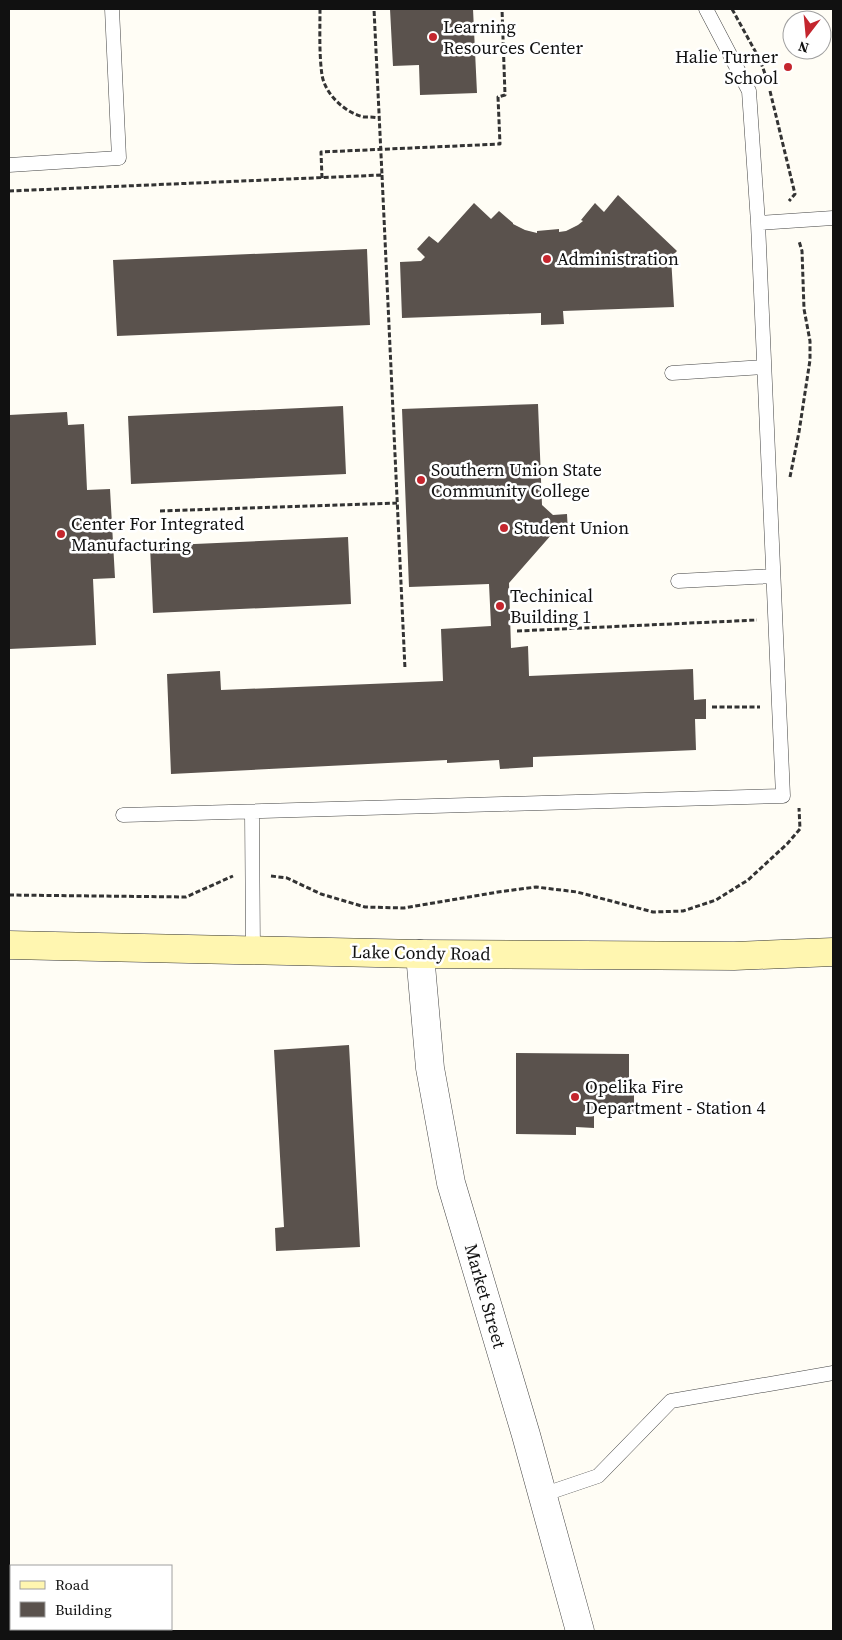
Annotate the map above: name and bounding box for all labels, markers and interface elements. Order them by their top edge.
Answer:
north arrow [782,10,832,60]
place label: Learning Resources Center [443,14,584,60]
marker: Learning Resources Center [427,31,439,43]
text: N [796,36,811,59]
place label: Halie Turner School [675,44,778,90]
marker: Halie Turner School [782,61,794,73]
place label: Administration [557,246,679,271]
marker: Administration [541,253,553,265]
place label: Southern Union State Community College [431,457,602,503]
marker: Southern Union State Community College [415,474,427,486]
place label: Center For Integrated Manufacturing [71,511,244,557]
place label: Student Union [514,515,629,540]
marker: Student Union [498,522,510,534]
marker: Center For Integrated Manufacturing [55,528,67,540]
place label: Techinical Building 1 [510,583,593,629]
marker: Techinical Building 1 [494,600,506,612]
street label: Lake Condy Road [351,939,491,966]
place label: Opelika Fire Department - Station 4 [585,1074,765,1120]
marker: Opelika Fire Department - Station 4 [569,1091,581,1103]
street label: Market Street [459,1241,512,1351]
legend [10,1565,172,1630]
text: Road [55,1574,89,1595]
text: Building [55,1599,112,1620]

